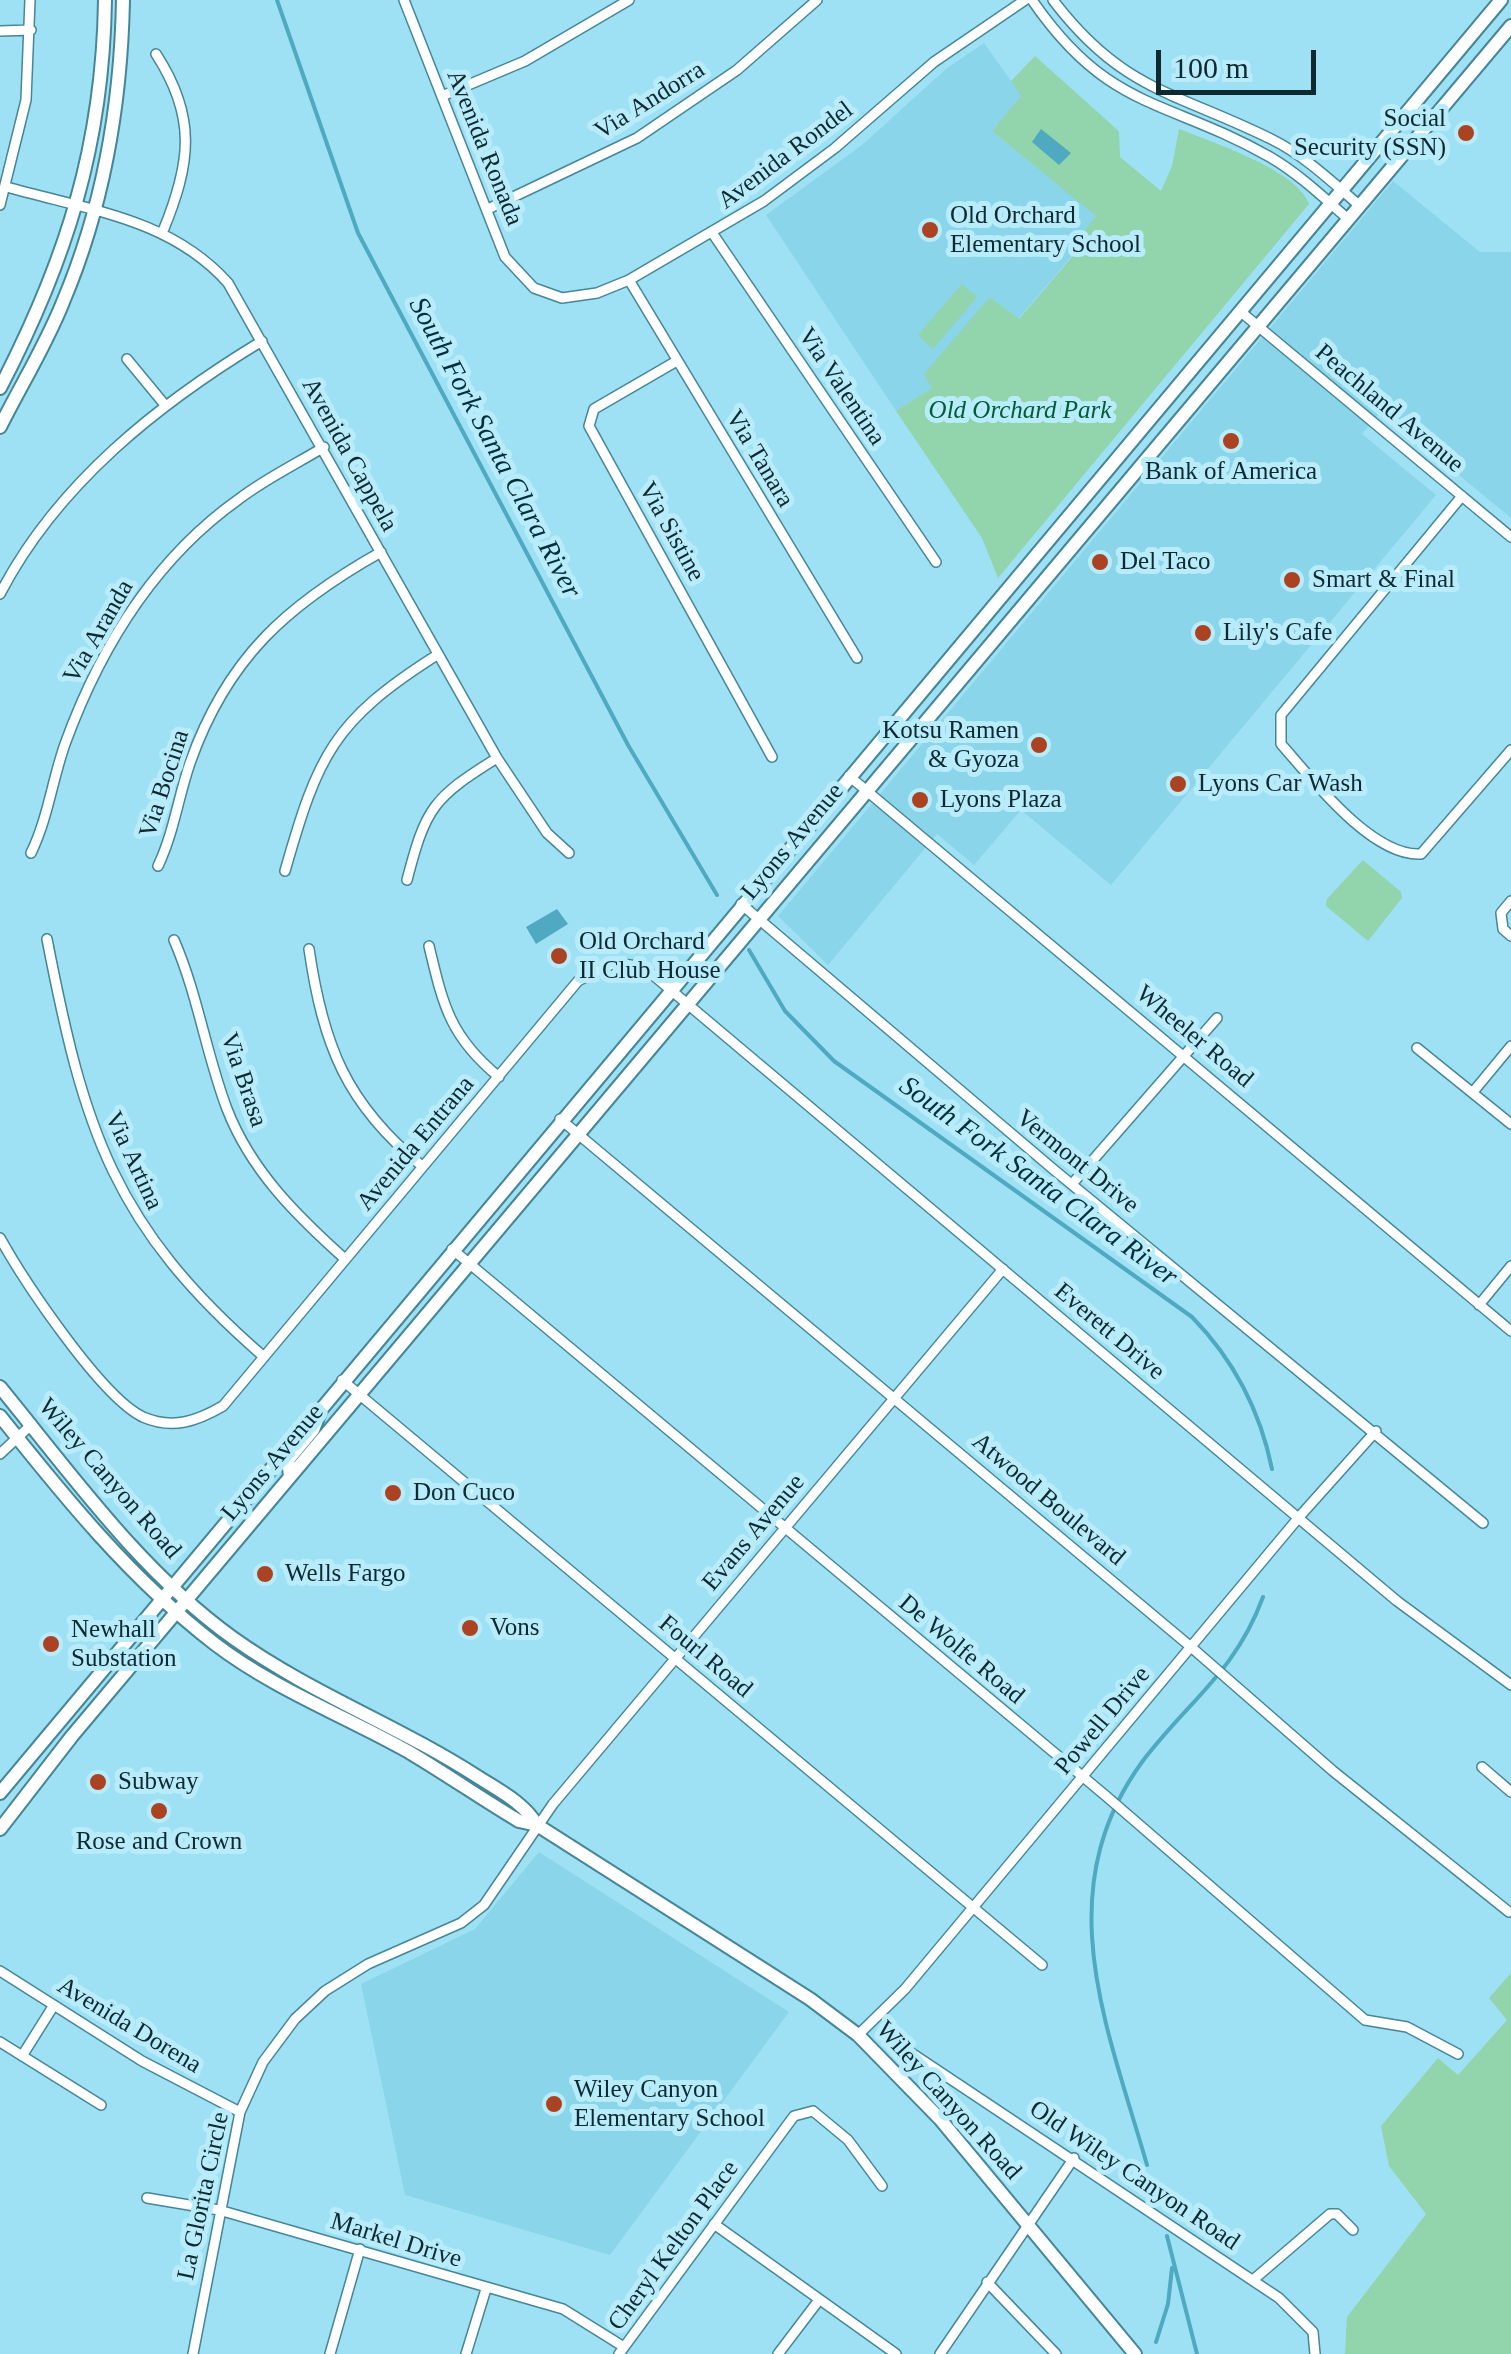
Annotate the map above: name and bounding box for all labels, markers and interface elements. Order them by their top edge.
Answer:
scale bar [1161,30,1321,92]
text: 100 m [1173,51,1249,84]
street label: Via Andorra [589,55,711,147]
street label: Avenida Ronada [439,66,529,230]
street label: Avenida Rondel [713,95,859,217]
place label: Social Security (SSN) [1294,104,1446,163]
marker: Social Security (SSN) [1455,122,1477,144]
place label: Old Orchard Elementary School [950,201,1141,260]
marker: Old Orchard Elementary School [919,219,941,241]
water label: South Fork Santa Clara River [400,292,588,604]
street label: Via Valentina [791,323,891,451]
street label: Peachland Avenue [1309,338,1469,480]
street label: Avenida Cappela [294,373,404,537]
park label: Old Orchard Park [929,396,1111,426]
street label: Via Tanara [718,405,800,513]
marker: Bank of America [1220,430,1242,452]
place label: Bank of America [1145,457,1317,487]
street label: Via Sistine [631,477,711,587]
place label: Del Taco [1120,547,1211,577]
marker: Del Taco [1089,551,1111,573]
place label: Smart & Final [1312,565,1455,595]
marker: Smart & Final [1281,569,1303,591]
street label: Via Aranda [57,575,141,689]
place label: Lily's Cafe [1223,618,1332,648]
marker: Lily's Cafe [1192,622,1214,644]
place label: Kotsu Ramen & Gyoza [882,716,1019,775]
street label: Via Bocina [133,726,197,842]
marker: Kotsu Ramen & Gyoza [1028,734,1050,756]
place label: Lyons Car Wash [1198,769,1363,799]
marker: Lyons Car Wash [1167,773,1189,795]
street label: Lyons Avenue [735,777,851,907]
place label: Lyons Plaza [940,785,1062,815]
marker: Lyons Plaza [909,789,931,811]
place label: Old Orchard II Club House [579,927,721,986]
marker: Old Orchard II Club House [548,945,570,967]
street label: Wheeler Road [1129,979,1259,1095]
street label: Via Brasa [213,1029,273,1131]
street label: Avenida Entrana [351,1070,481,1218]
water label: South Fork Santa Clara River [892,1070,1184,1294]
street label: Vermont Drive [1010,1103,1144,1221]
street label: Via Artina [97,1107,169,1215]
street label: Everett Drive [1048,1277,1170,1387]
street label: Wiley Canyon Road [31,1393,187,1565]
street label: Lyons Avenue [215,1398,331,1528]
street label: Atwood Boulevard [965,1427,1131,1573]
street label: Evans Avenue [696,1468,812,1598]
place label: Don Cuco [413,1478,515,1508]
marker: Don Cuco [382,1482,404,1504]
place label: Wells Fargo [285,1559,405,1589]
marker: Wells Fargo [254,1563,276,1585]
street label: De Wolfe Road [892,1589,1030,1711]
street label: Fourl Road [652,1609,758,1705]
place label: Vons [490,1613,540,1643]
place label: Newhall Substation [71,1615,177,1674]
marker: Vons [459,1617,481,1639]
marker: Newhall Substation [40,1633,62,1655]
street label: Powell Drive [1049,1661,1157,1781]
place label: Subway [118,1767,199,1797]
marker: Subway [87,1771,109,1793]
marker: Rose and Crown [148,1800,170,1822]
place label: Rose and Crown [76,1827,242,1857]
street label: Avenida Dorena [52,1971,206,2081]
street label: Wiley Canyon Road [869,2015,1027,2187]
place label: Wiley Canyon Elementary School [574,2075,765,2134]
marker: Wiley Canyon Elementary School [543,2093,565,2115]
street label: Old Wiley Canyon Road [1023,2095,1245,2257]
street label: La Glorita Circle [172,2109,236,2283]
street label: Cheryl Kelton Place [602,2155,746,2337]
street label: Markel Drive [327,2207,465,2275]

